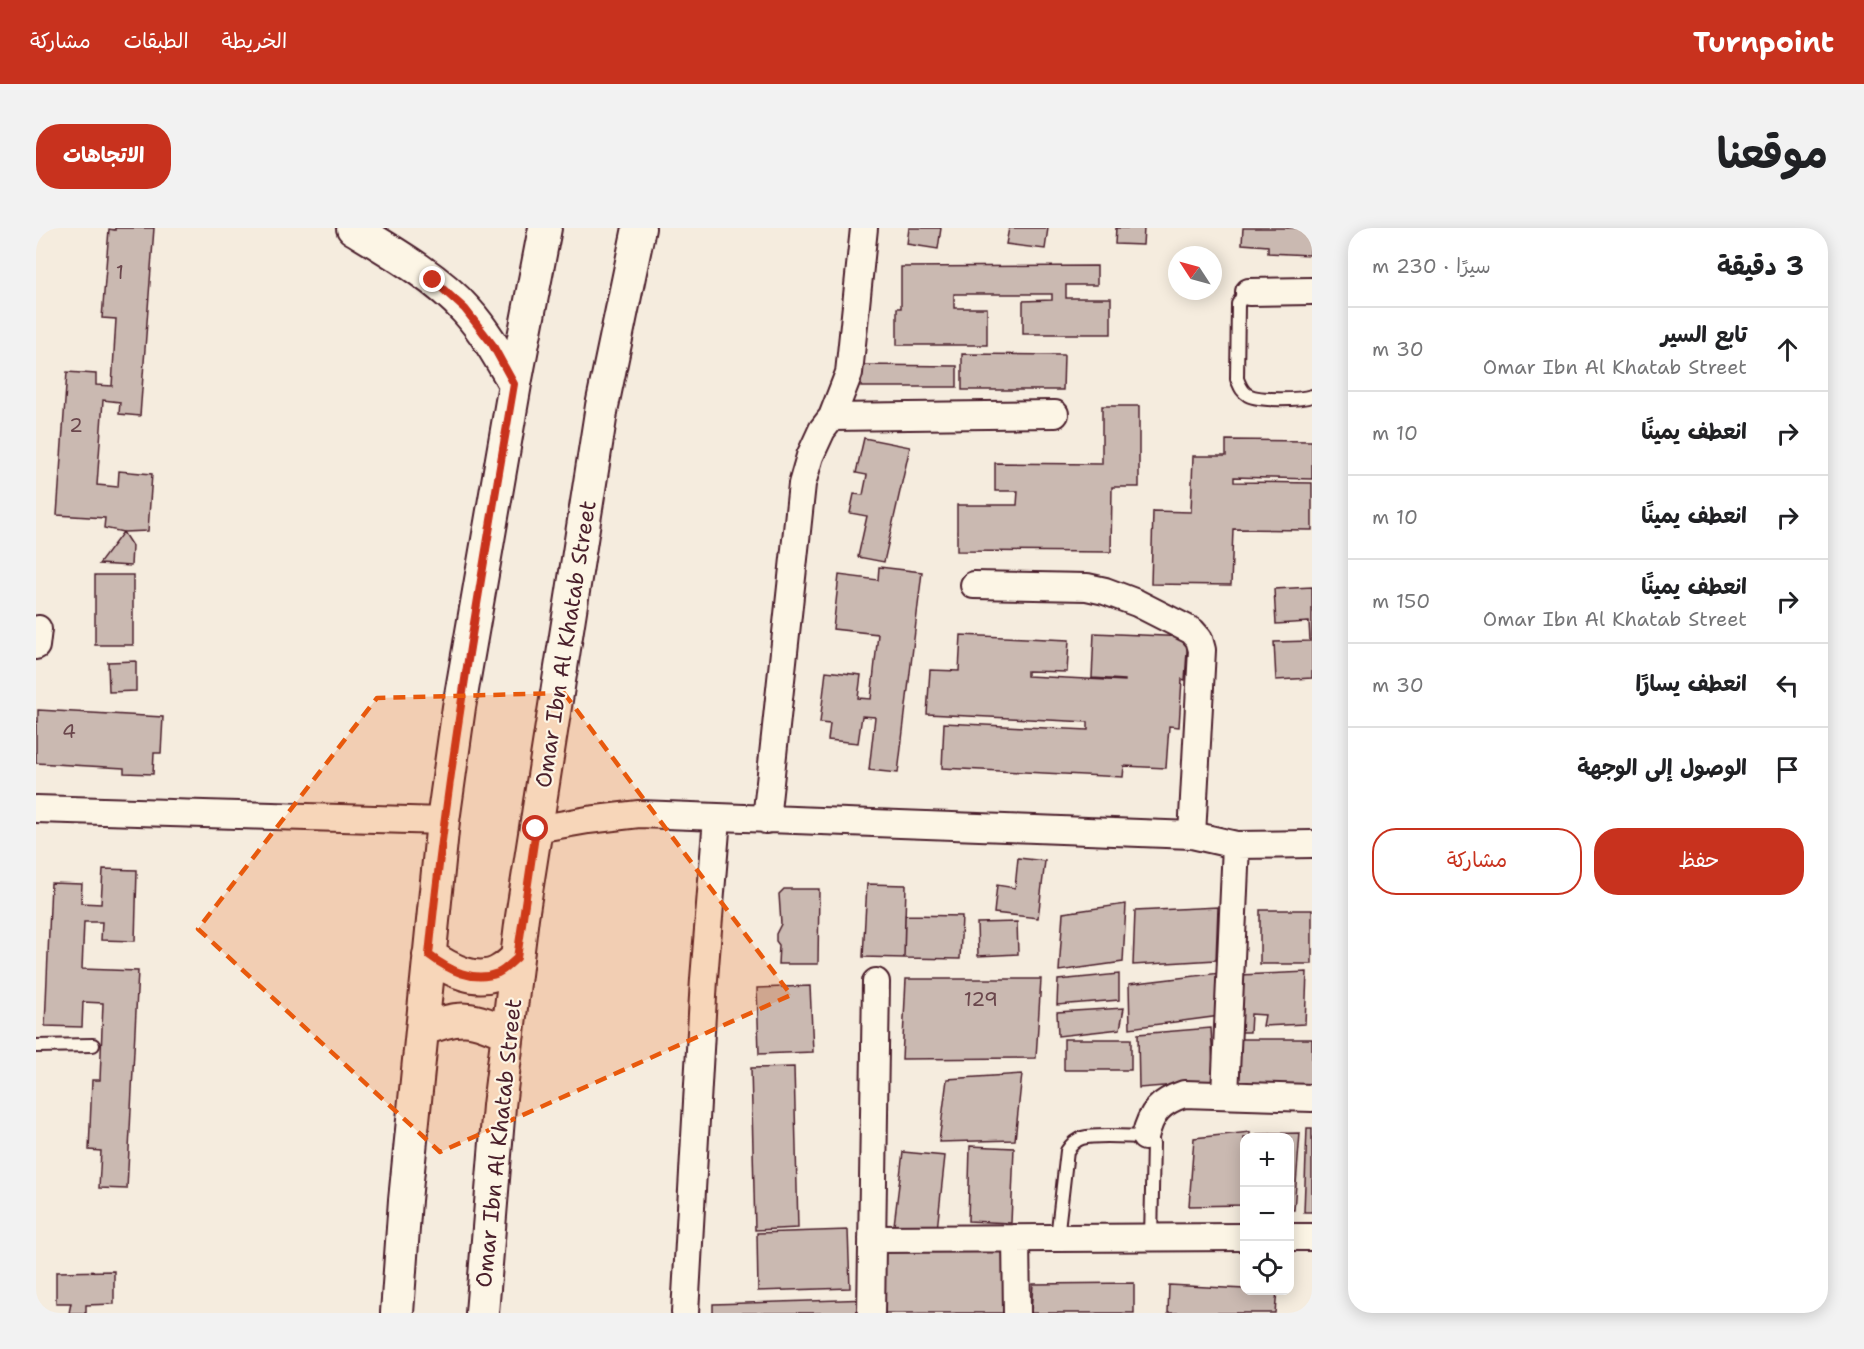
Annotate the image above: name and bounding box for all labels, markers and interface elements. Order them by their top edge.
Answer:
text: Turnpoint [1693,23,1834,61]
text: مشاركة [30,27,91,55]
text: الطبقات [124,27,189,55]
text: الخريطة [222,27,287,55]
button: الاتجاهات [36,124,171,189]
text: موقعنا [1717,125,1828,181]
north arrow [1168,246,1222,300]
text: 3 دقيقة [1717,248,1804,283]
text: سيرًا · 230 m [1372,253,1491,279]
house number: 1 [116,259,124,285]
route end [419,266,445,292]
text: تابع السير [1661,320,1747,349]
icon: ahead [1771,333,1804,366]
text: 30 m [1372,336,1424,362]
text: Omar Ibn Al Khatab Street [1483,354,1747,380]
house number: 2 [69,412,83,438]
text: انعطف يمينًا [1641,417,1747,446]
icon: right [1771,417,1804,450]
text: 10 m [1372,420,1418,446]
street label: Omar Ibn Al Khatab Street [528,498,603,790]
text: انعطف يمينًا [1641,501,1747,530]
icon: right [1771,501,1804,534]
text: 10 m [1372,504,1418,530]
text: انعطف يمينًا [1641,572,1747,601]
icon: right [1771,585,1804,618]
text: 150 m [1372,588,1430,614]
text: Omar Ibn Al Khatab Street [1483,606,1747,632]
text: انعطف يسارًا [1635,669,1747,698]
icon: left [1771,669,1804,702]
text: 30 m [1372,672,1424,698]
house number: 4 [62,718,76,744]
text: الوصول إلى الوجهة [1577,753,1747,782]
icon: arrive [1771,753,1804,786]
route start [522,815,548,841]
button: مشاركة [1372,828,1582,895]
button: حفظ [1594,828,1804,895]
house number: 129 [964,986,998,1012]
street label: Omar Ibn Al Khatab Street [469,997,528,1289]
map controls [1240,1133,1294,1295]
button: + [1240,1133,1294,1187]
button: − [1240,1187,1294,1241]
button: locate [1240,1241,1294,1295]

